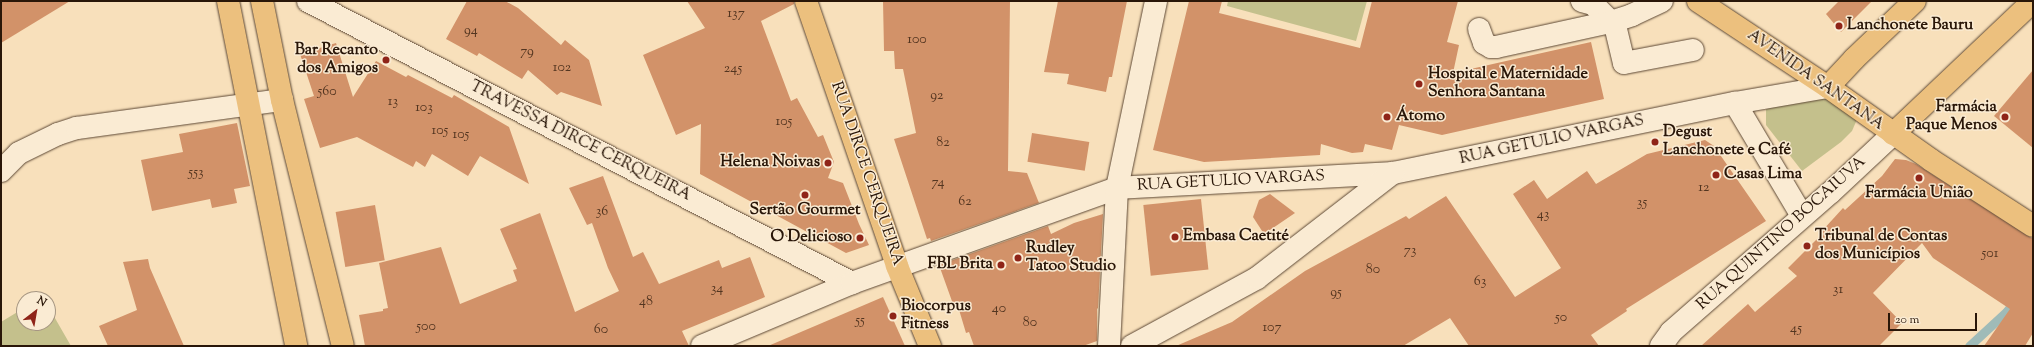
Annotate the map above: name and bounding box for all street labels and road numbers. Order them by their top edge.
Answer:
street label: AVENIDA SANTANA [1743,26,1887,136]
street label: TRAVESSA DIRCE CERQUEIRA [466,78,694,206]
street label: RUA DIRCE CERQUEIRA [825,79,907,269]
street label: RUA GETULIO VARGAS [1458,112,1646,170]
street label: RUA QUINTINO BOCAIUVA [1694,153,1870,315]
street label: RUA GETULIO VARGAS [1137,167,1325,197]

